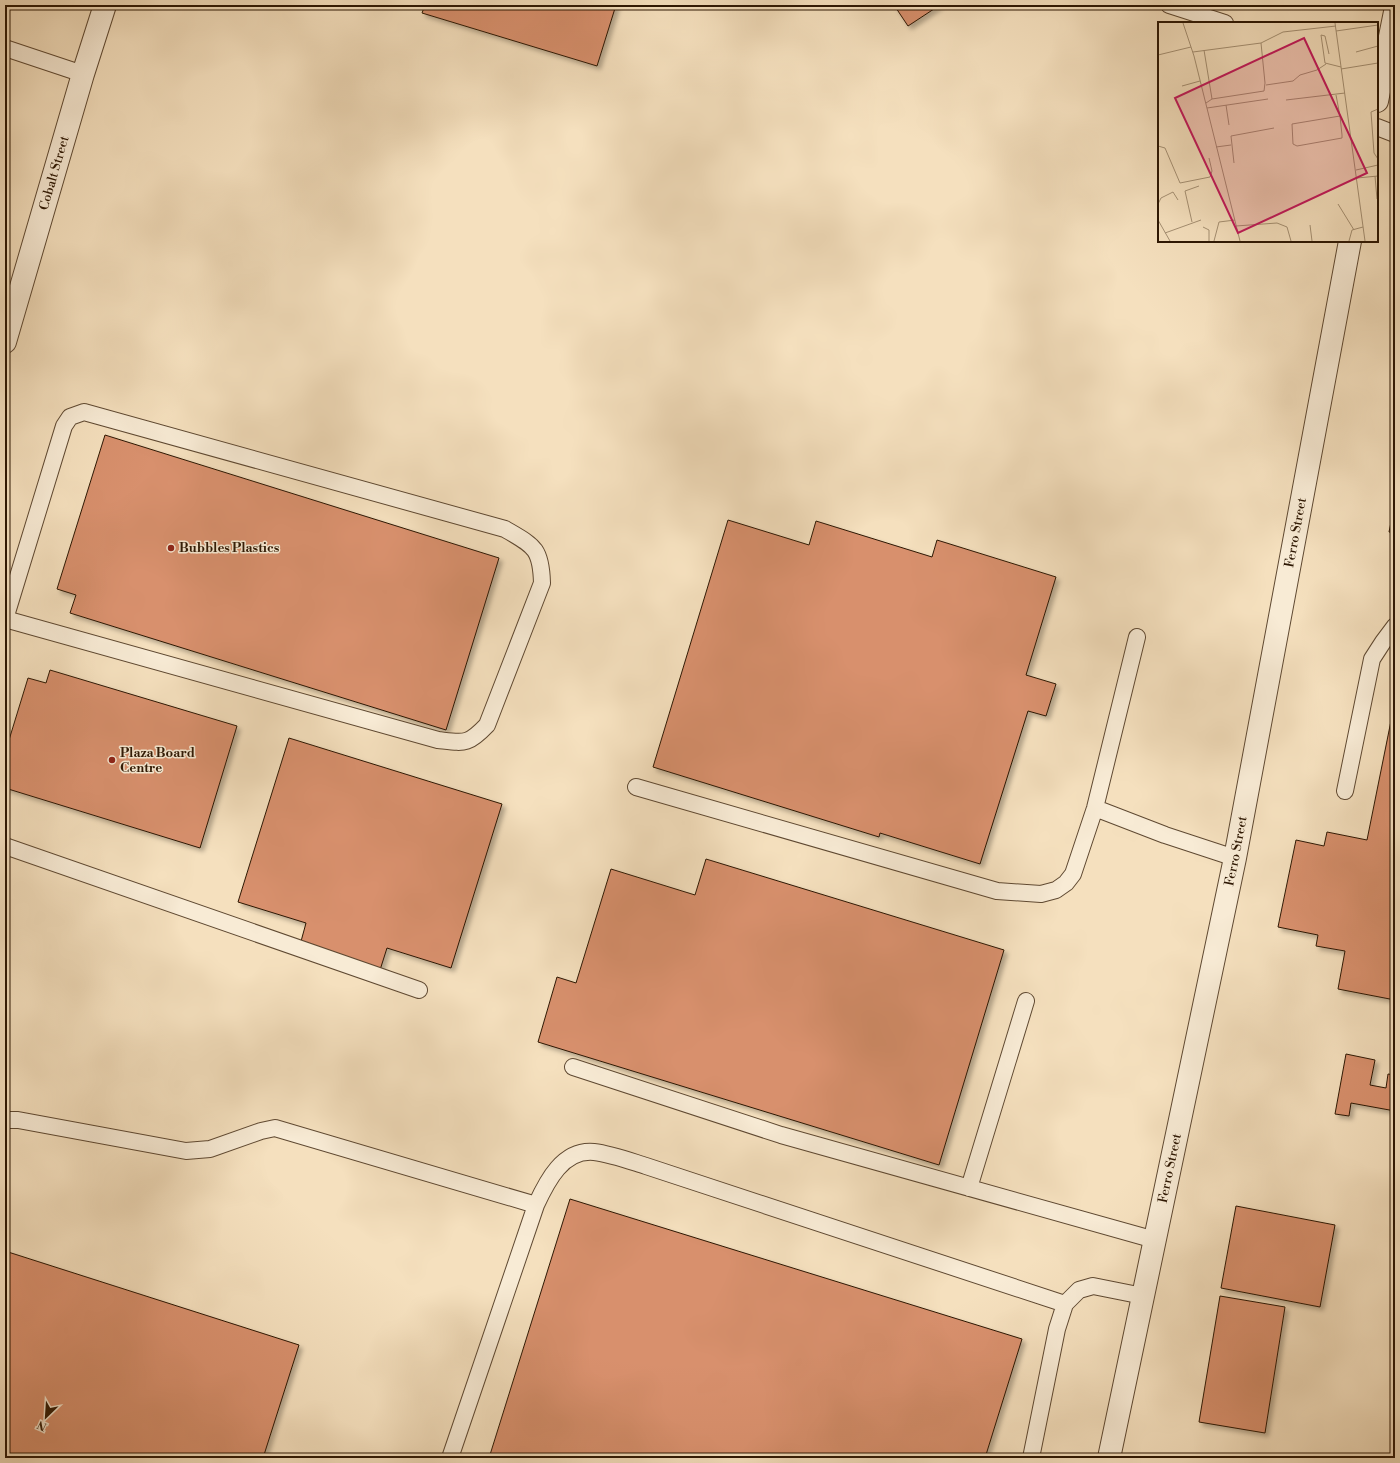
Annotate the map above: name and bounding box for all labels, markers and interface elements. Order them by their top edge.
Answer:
inset map [1158,22,1378,242]
street label: Cobalt Street [36,134,73,212]
street label: Ferro Street [1281,496,1310,569]
place label: Bubbles Plastics [179,540,280,556]
marker: Bubbles Plastics [166,543,176,553]
place label: Plaza Board Centre [120,745,195,776]
marker: Plaza Board Centre [107,755,117,765]
street label: Ferro Street [1221,814,1251,888]
street label: Ferro Street [1155,1132,1185,1205]
north arrow [26,1397,66,1437]
text: N [35,1417,49,1433]

